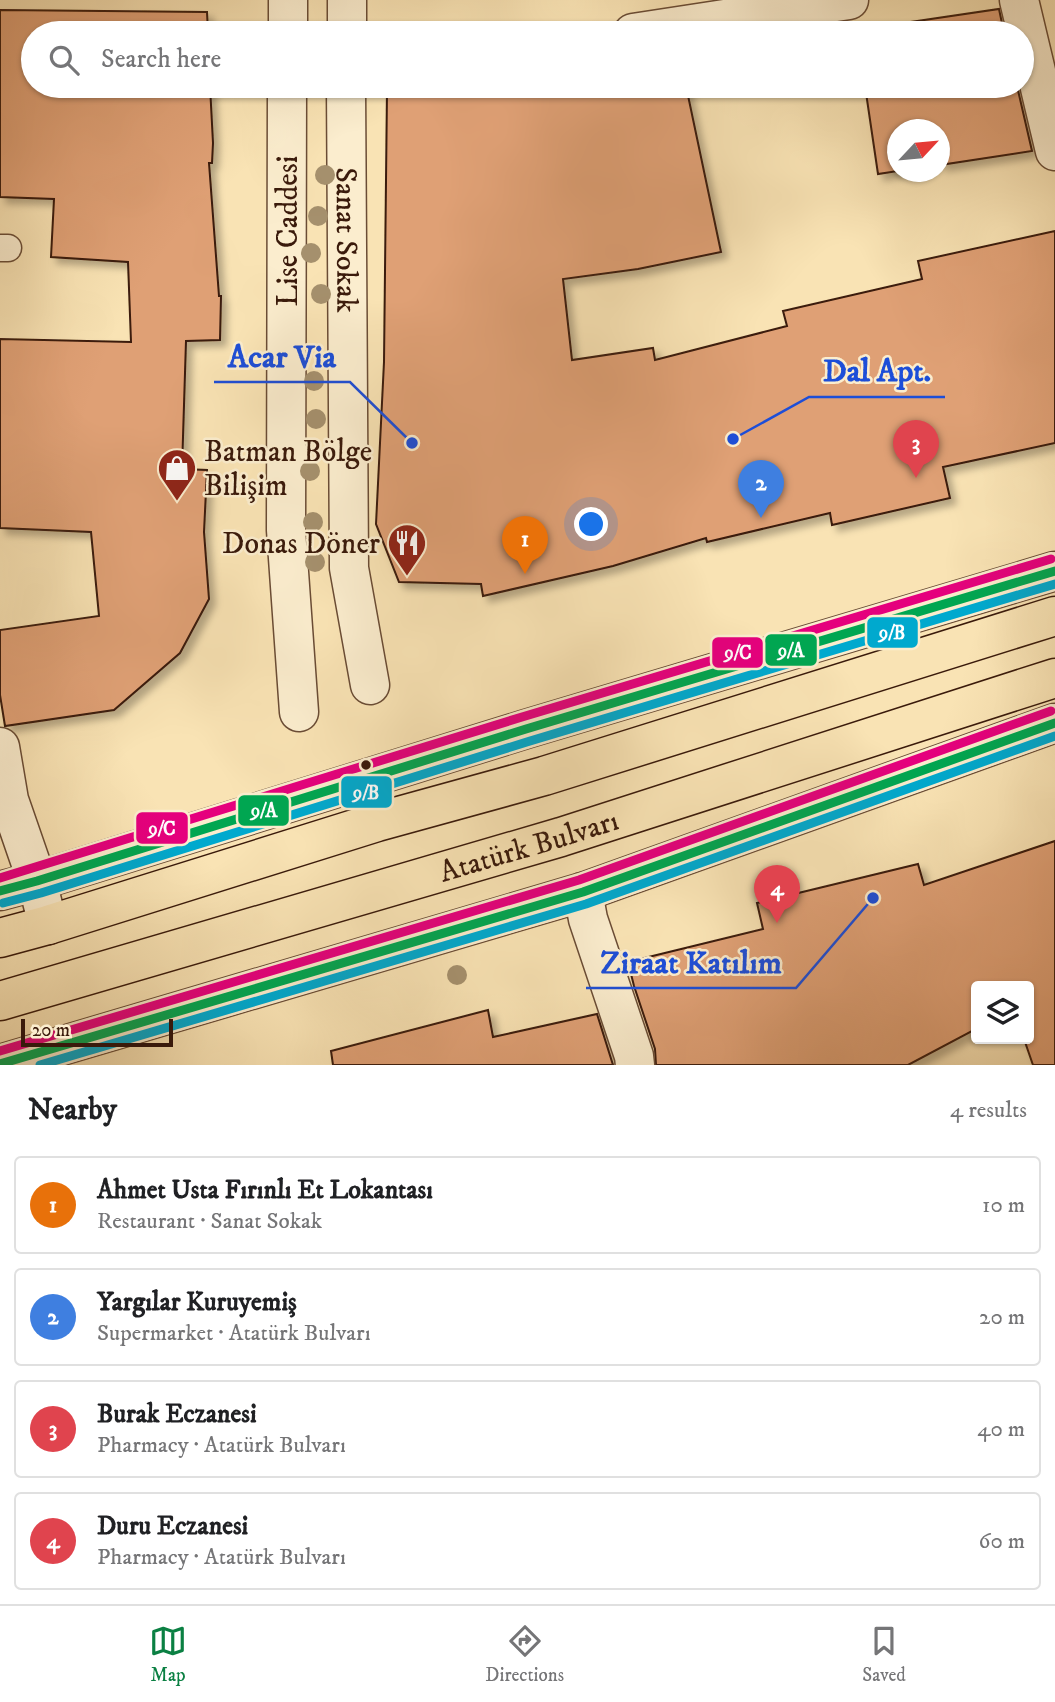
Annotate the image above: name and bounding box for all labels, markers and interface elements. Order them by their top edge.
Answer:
search box [21,21,1034,98]
icon: search [45,41,83,79]
text: Search here [101,43,221,76]
north arrow [887,119,950,182]
street label: Lise Caddesi [270,155,307,307]
street label: Sanat Sokak [327,167,364,313]
callout: Acar Via [214,329,350,382]
text: Acar Via [227,338,337,378]
callout: Dal Apt. [809,344,945,397]
text: Dal Apt. [823,352,931,392]
pin: 3 [893,420,939,478]
place label: Batman Bölge Bilişim [204,434,372,505]
shop icon: Batman Bölge Bilişim [156,447,198,502]
pin: 2 [738,460,784,518]
your location [574,507,608,541]
pin: 1 [502,516,548,574]
restaurant icon: Donas Döner [386,522,428,577]
place label: Donas Döner [222,526,380,563]
line badge: 9/B [866,616,919,649]
text: 9/B [877,622,905,645]
line badge: 9/A [764,633,818,667]
line badge: 9/C [711,636,764,669]
text: 9/A [776,640,805,663]
text: 9/C [722,642,752,665]
unlabelled marker [359,758,373,772]
line badge: 9/B [340,775,393,809]
text: 9/B [351,782,379,805]
line badge: 9/A [237,794,290,827]
text: 9/A [249,800,278,823]
street label: Atatürk Bulvarı [435,803,623,892]
line badge: 9/C [135,811,189,845]
text: 9/C [146,818,176,841]
pin: 4 [754,865,800,923]
callout: Ziraat Katılım [586,935,796,988]
text: Ziraat Katılım [600,944,782,984]
map controls [971,981,1034,1044]
button: layers [971,981,1034,1044]
scale bar [21,1016,173,1048]
text: 20 m [32,1019,70,1042]
text: Nearby [28,1092,117,1129]
text: 4 results [950,1096,1027,1125]
text: Ahmet Usta Fırınlı Et Lokantası [97,1174,433,1207]
text: 1 [49,1191,57,1220]
text: 10 m [982,1191,1025,1220]
text: Restaurant · Sanat Sokak [97,1207,322,1236]
text: Yargılar Kuruyemiş [97,1286,297,1319]
text: 2 [47,1303,59,1332]
text: 20 m [979,1303,1025,1332]
text: Supermarket · Atatürk Bulvarı [97,1319,371,1348]
text: Burak Eczanesi [97,1398,257,1431]
text: 3 [49,1415,57,1444]
text: 40 m [977,1415,1025,1444]
text: Pharmacy · Atatürk Bulvarı [97,1431,346,1460]
text: Duru Eczanesi [97,1510,248,1543]
text: 4 [46,1527,60,1556]
text: 60 m [978,1527,1025,1556]
text: Pharmacy · Atatürk Bulvarı [97,1543,346,1572]
tab: Map [149,1622,187,1687]
tab: Directions [485,1622,564,1687]
tab: Saved [862,1622,906,1687]

